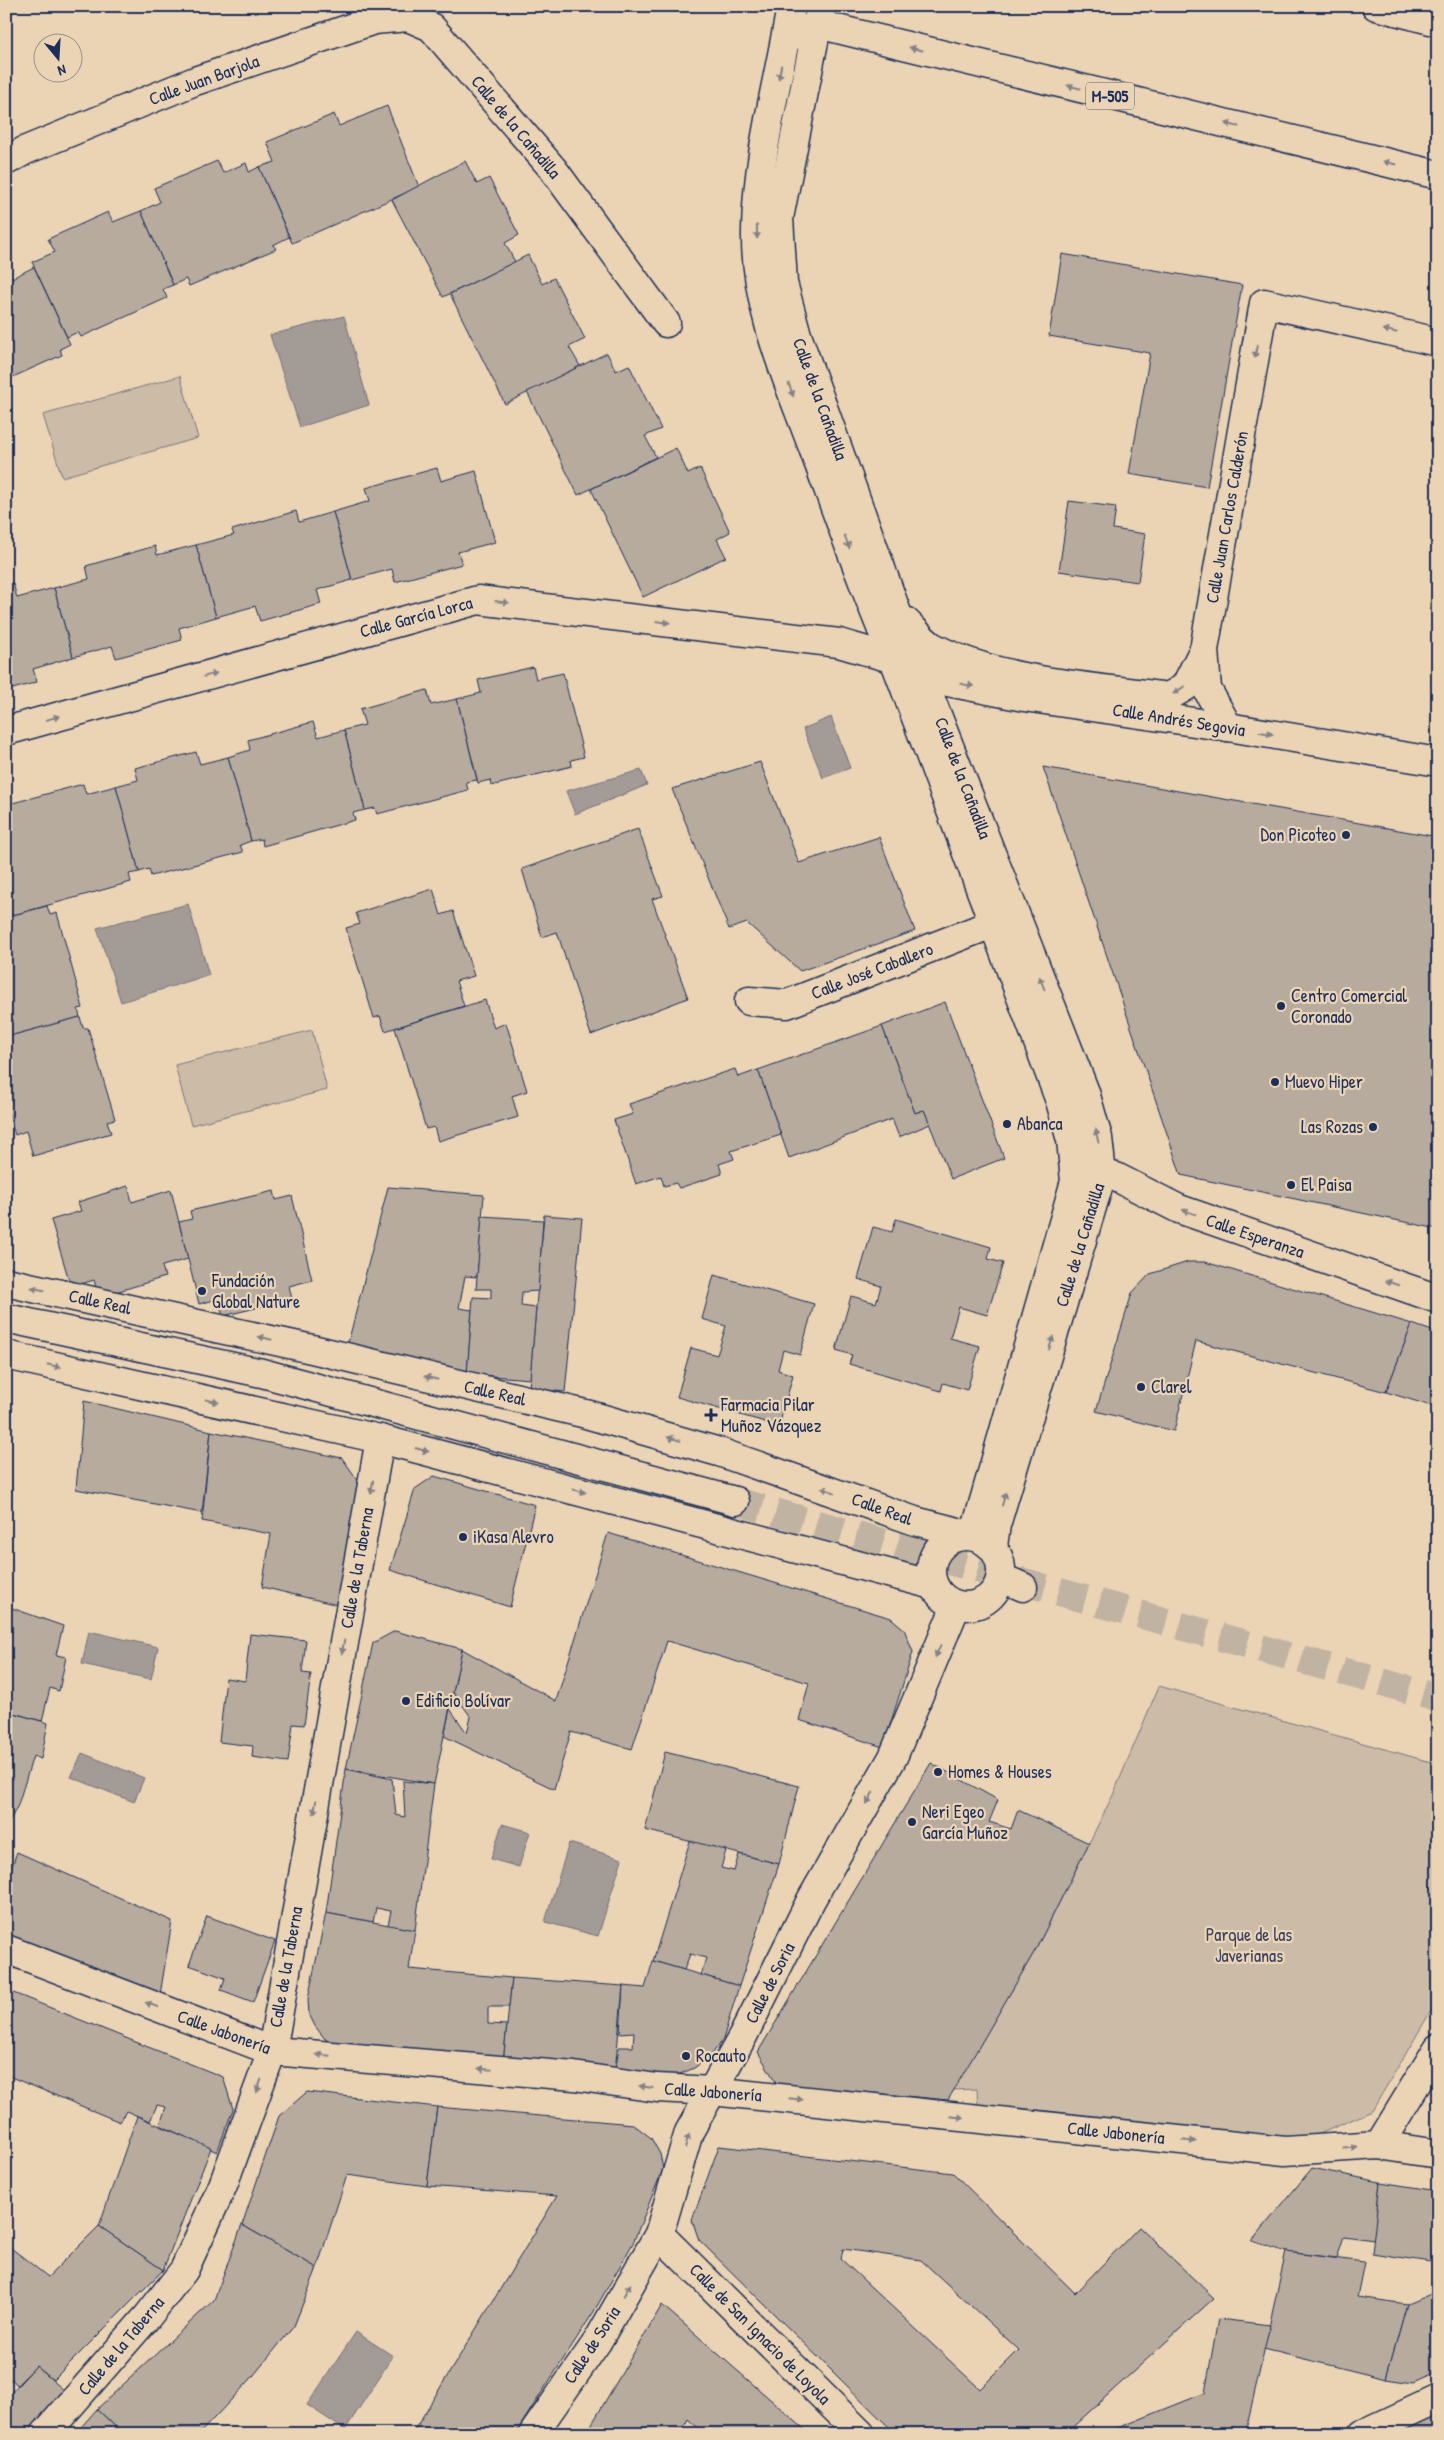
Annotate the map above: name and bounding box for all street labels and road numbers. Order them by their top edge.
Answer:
street label: Calle Juan Barjola [145,48,262,111]
street label: Calle de la Cañadilla [466,70,567,184]
road number: M-505 [1086,82,1134,110]
street label: Calle de la Cañadilla [787,334,854,463]
street label: Calle Juan Carlos Calderón [1199,429,1254,605]
street label: Calle García Lorca [357,589,475,644]
street label: Calle Andrés Segovia [1111,697,1247,742]
street label: Calle de la Cañadilla [929,713,998,842]
street label: Calle José Caballero [807,936,936,1005]
street label: Calle de la Cañadilla [1049,1180,1110,1310]
street label: Calle Esperanza [1203,1207,1308,1264]
street label: Calle Real [67,1283,134,1320]
street label: Calle Real [462,1373,529,1412]
street label: Calle Real [848,1486,916,1531]
street label: Calle de la Taberna [334,1505,379,1630]
street label: Calle de la Taberna [263,1904,308,2029]
street label: Calle de Soria [738,1938,801,2028]
street label: Calle Jabonería [174,2003,274,2060]
street label: Calle Jabonería [663,2076,763,2107]
street label: Calle Jabonería [1066,2115,1166,2150]
street label: Calle de San Ignacio de Loyola [684,2257,837,2410]
street label: Calle de la Taberna [72,2291,170,2401]
street label: Calle de Soria [557,2301,626,2388]

